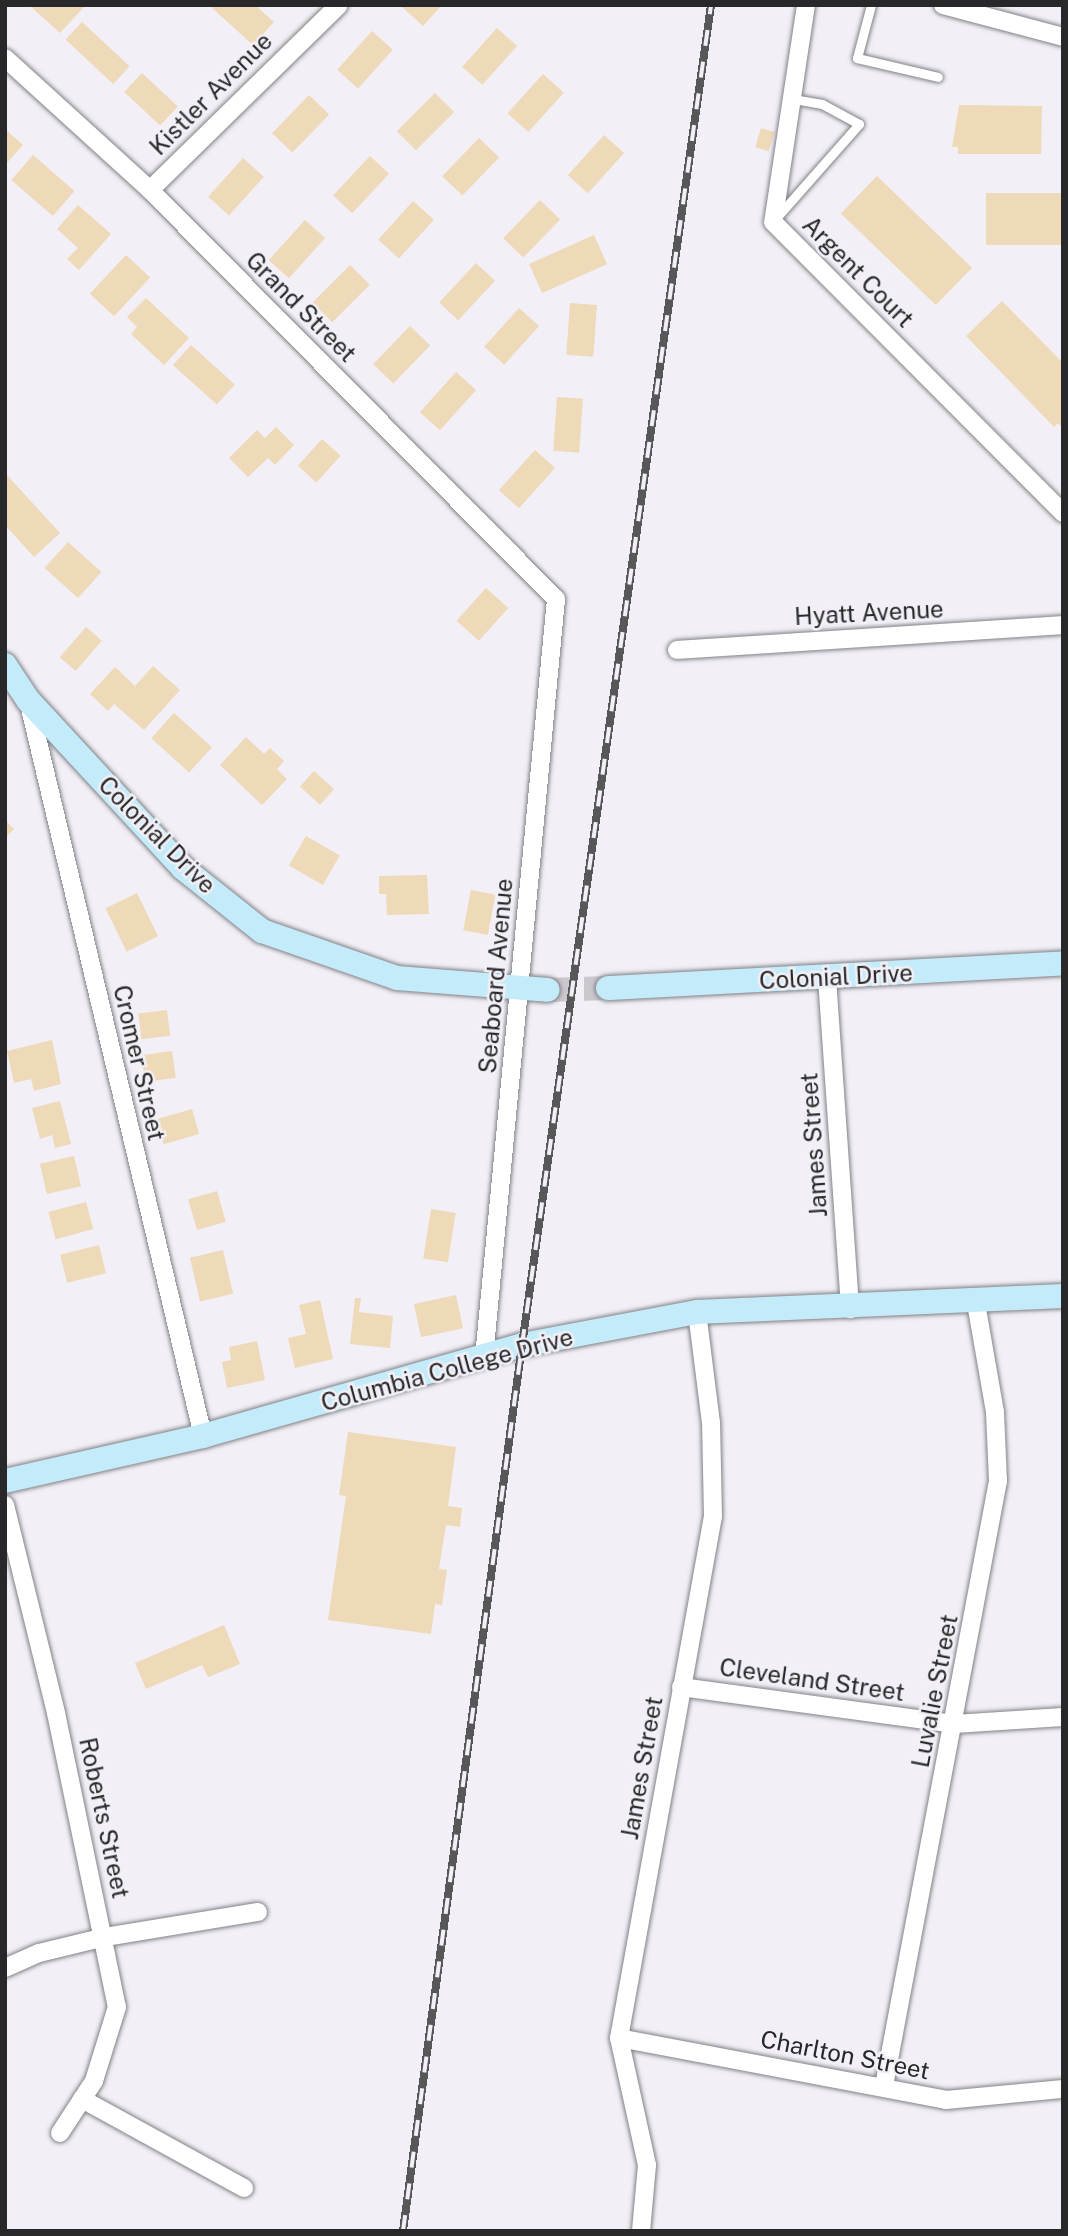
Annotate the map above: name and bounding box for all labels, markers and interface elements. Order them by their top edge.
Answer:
street label: Kistler Avenue [144,27,278,161]
street label: Argent Court [797,211,919,333]
street label: Grand Street [240,246,362,368]
street label: Hyatt Avenue [794,595,944,631]
street label: Colonial Drive [92,770,222,900]
street label: Seaboard Avenue [473,877,519,1075]
street label: Colonial Drive [758,959,914,995]
street label: Cromer Street [107,982,171,1144]
street label: James Street [795,1072,833,1218]
street label: Columbia College Drive [318,1322,576,1418]
street label: Luvalie Street [906,1612,964,1770]
street label: Cleveland Street [718,1653,906,1707]
street label: James Street [615,1694,669,1842]
street label: Roberts Street [73,1735,135,1901]
street label: Charlton Street [758,2024,932,2086]

